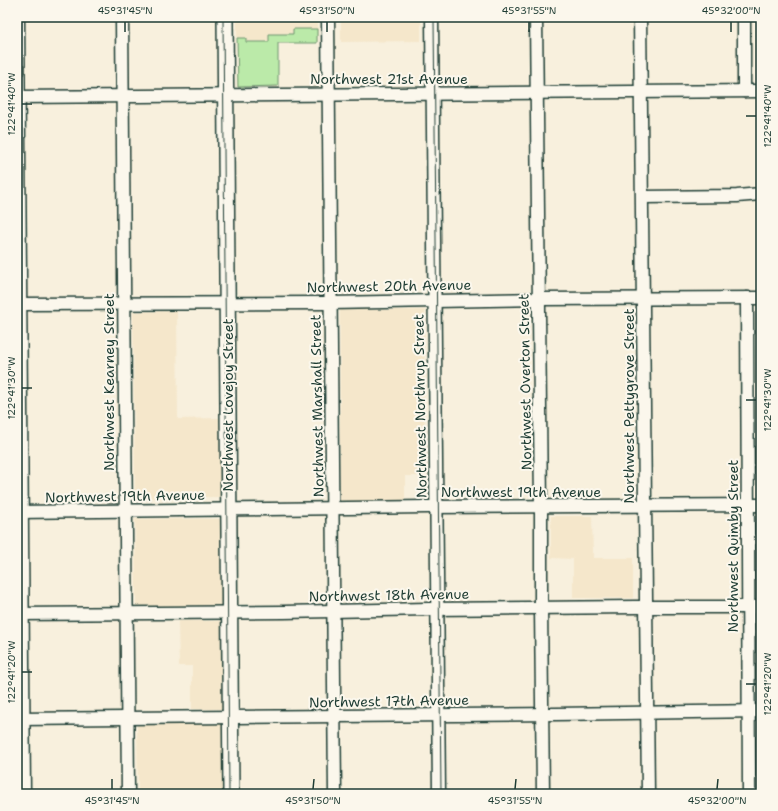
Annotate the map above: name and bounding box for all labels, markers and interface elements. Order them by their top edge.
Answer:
text: 45°31'45"N [97,4,153,17]
text: 45°31'50"N [299,4,355,17]
text: 45°31'55"N [502,4,556,17]
text: 45°32'00"N [701,4,761,17]
street label: Northwest 21st Avenue [310,70,468,88]
text: 122°41'40"W [5,72,18,136]
text: 122°41'40"W [761,84,774,148]
street label: Northwest 20th Avenue [307,276,471,296]
street label: Northwest Kearney Street [100,293,118,471]
street label: Northwest Overton Street [514,294,536,470]
street label: Northwest Pettygrove Street [620,308,638,504]
street label: Northwest Marshall Street [306,314,328,498]
street label: Northwest Northrup Street [409,314,431,498]
street label: Northwest Lovejoy Street [219,318,237,492]
text: 122°41'30"W [5,356,18,420]
text: 122°41'30"W [761,368,774,432]
street label: Northwest Quimby Street [724,460,742,632]
street label: Northwest 19th Avenue [441,483,601,501]
street label: Northwest 19th Avenue [45,486,205,506]
street label: Northwest 18th Avenue [309,585,470,605]
text: 122°41'20"W [5,640,18,703]
text: 122°41'20"W [761,652,774,715]
street label: Northwest 17th Avenue [309,691,469,711]
text: 45°31'45"N [84,794,140,807]
text: 45°31'50"N [285,794,341,807]
text: 45°31'55"N [488,794,542,807]
text: 45°32'00"N [687,794,747,807]

